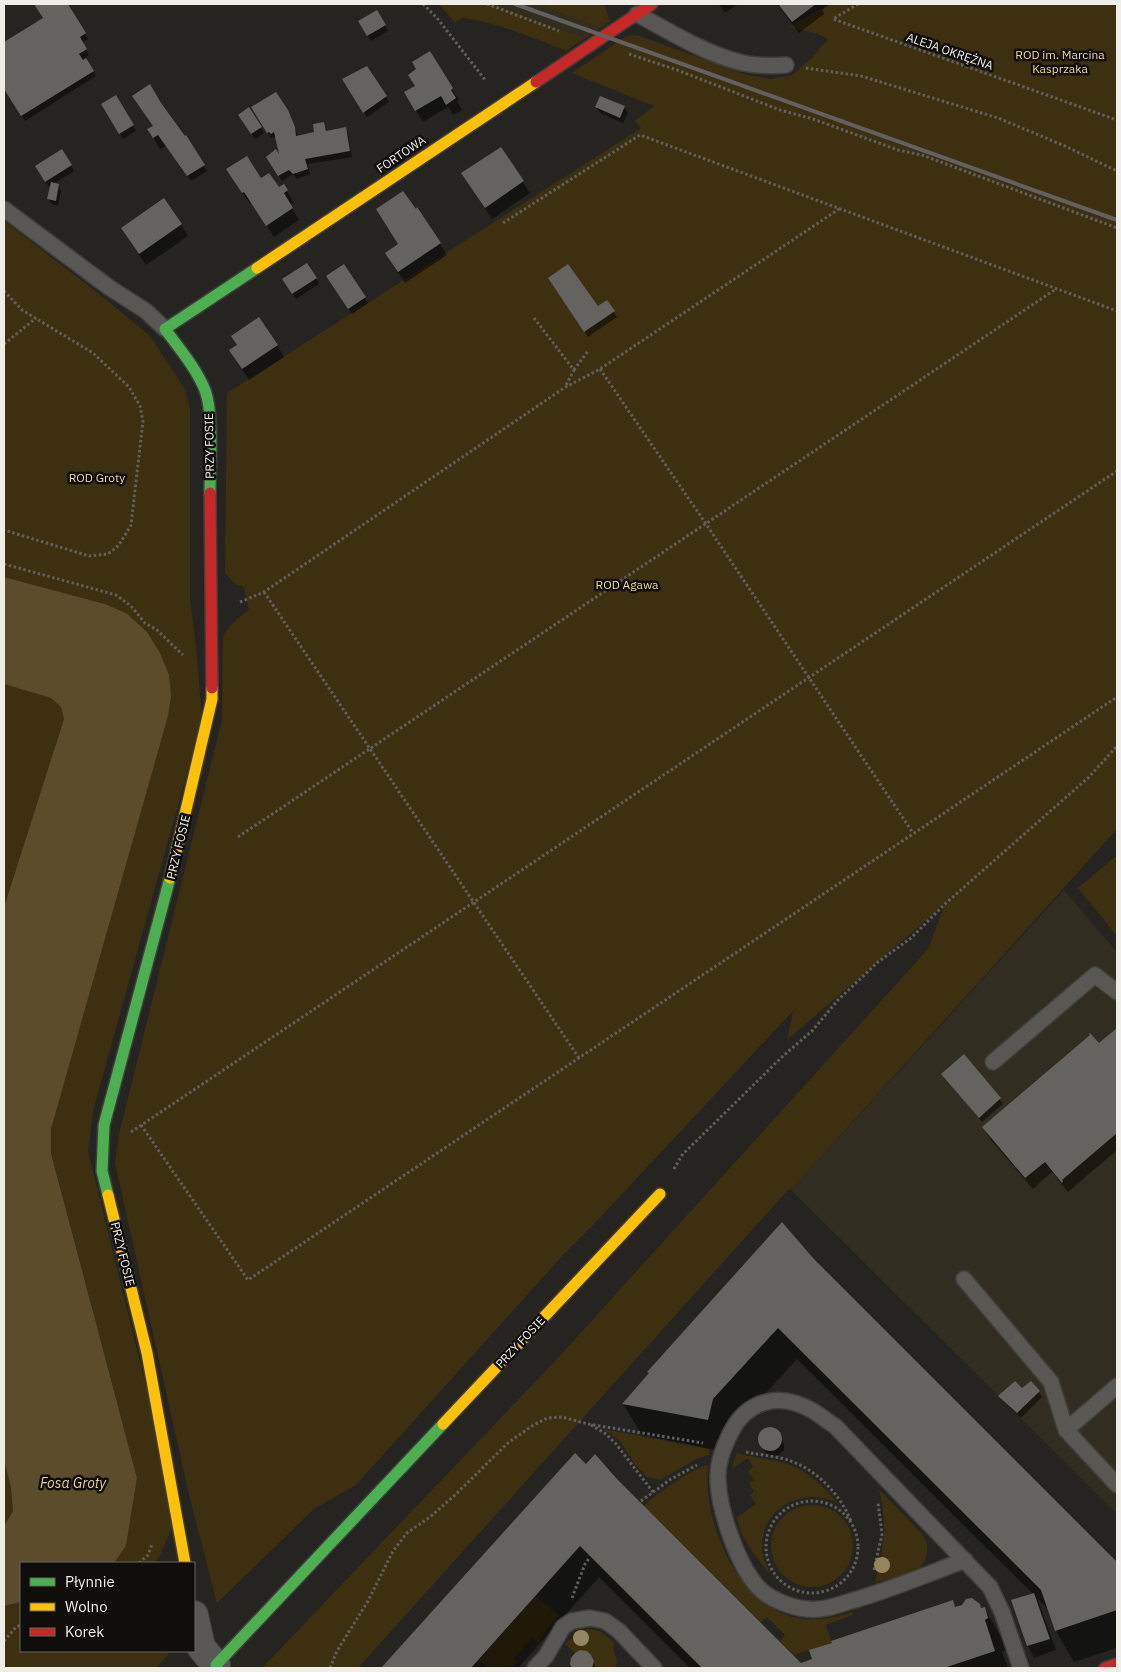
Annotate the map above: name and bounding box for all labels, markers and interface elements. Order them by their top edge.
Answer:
street label: ALEJA OKRĘŻNA [905,29,996,73]
park label: ROD im. Marcina Kasprzaka [1015,47,1105,76]
street label: FORTOWA [374,132,429,176]
street label: PRZY FOSIE [201,413,217,479]
park label: ROD Groty [69,470,125,485]
park label: ROD Agawa [596,577,659,592]
street label: PRZY FOSIE [163,813,193,881]
street label: PRZY FOSIE [108,1220,138,1288]
street label: PRZY FOSIE [492,1313,548,1371]
water label: Fosa Groty [40,1474,107,1492]
legend [20,1562,195,1652]
text: Płynnie [65,1572,115,1591]
text: Wolno [65,1597,108,1616]
text: Korek [65,1622,104,1641]

